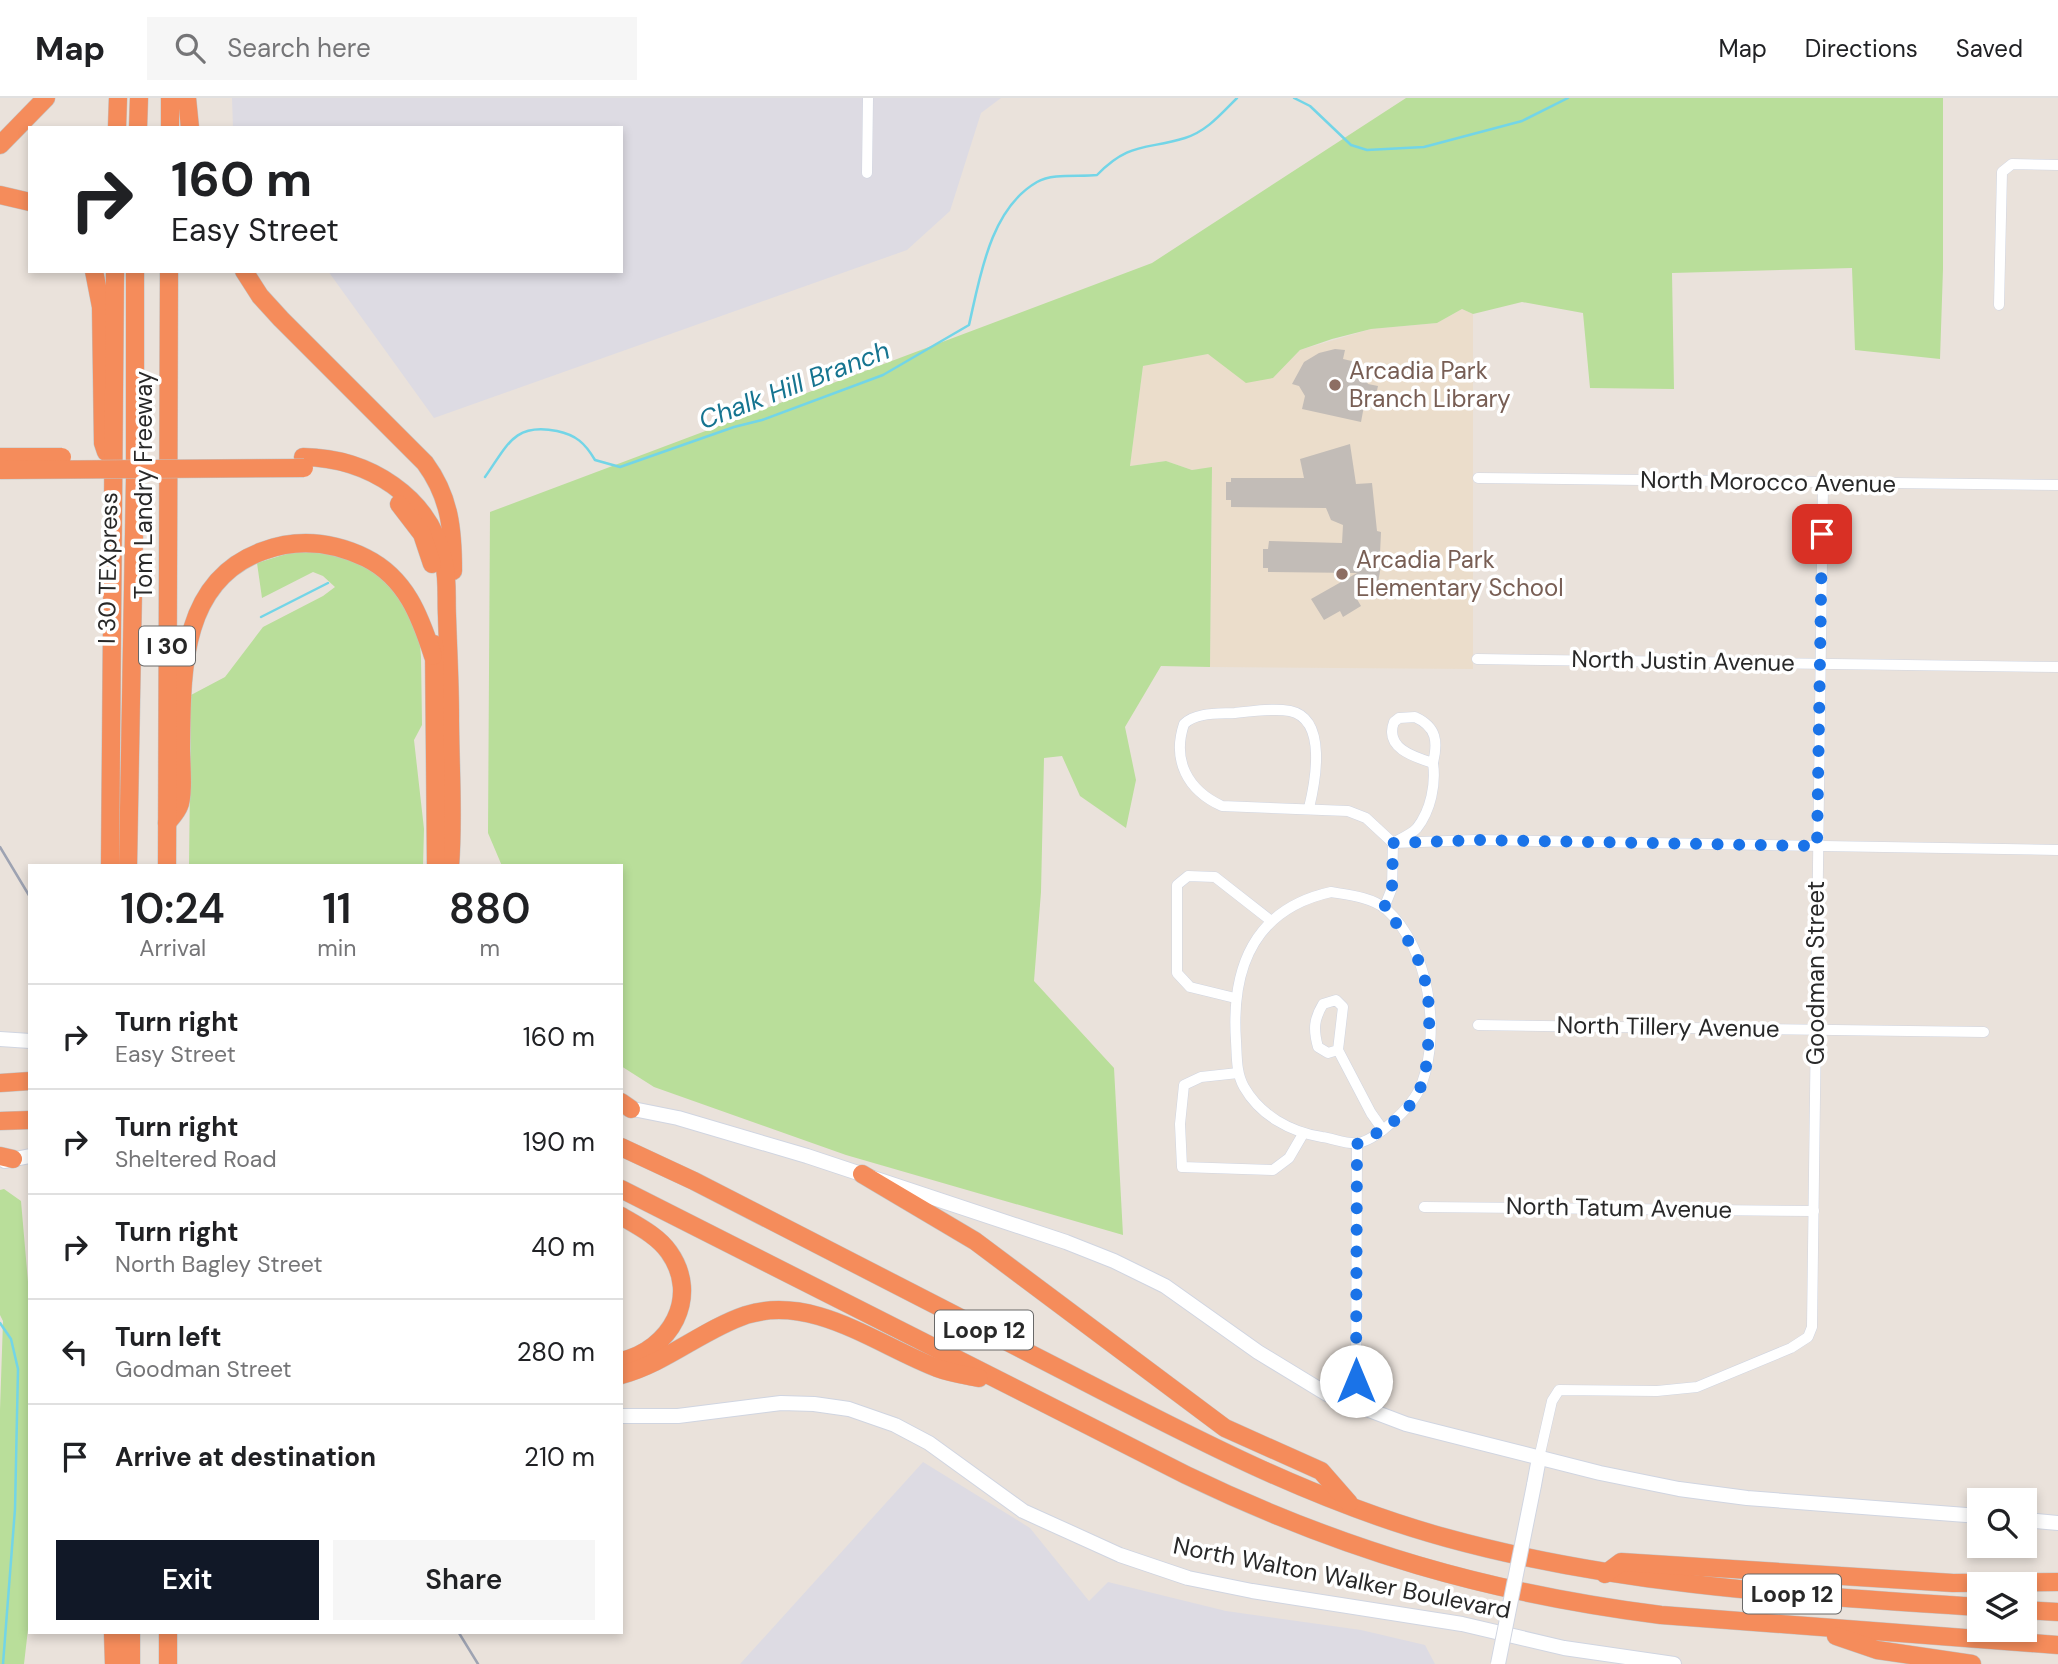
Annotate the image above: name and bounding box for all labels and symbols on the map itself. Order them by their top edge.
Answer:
water label: Chalk Hill Branch [694,333,894,437]
place label: Arcadia Park Branch Library [1349,355,1511,414]
street label: Tom Landry Freeway [128,371,159,599]
marker: Arcadia Park Branch Library [1327,377,1343,393]
street label: North Morocco Avenue [1640,464,1896,499]
street label: I 30 TEXpress [91,492,124,644]
pin [1792,504,1852,564]
place label: Arcadia Park Elementary School [1356,544,1564,603]
marker: Arcadia Park Elementary School [1334,566,1350,582]
road number: I 30 [139,626,195,666]
street label: North Justin Avenue [1571,643,1795,678]
street label: Goodman Street [1800,881,1831,1065]
street label: North Tillery Avenue [1556,1009,1780,1044]
street label: North Tatum Avenue [1506,1190,1732,1225]
road number: Loop 12 [935,1310,1033,1350]
position arrow [1319,1344,1393,1418]
street label: North Walton Walker Boulevard [1171,1530,1514,1625]
road number: Loop 12 [1743,1574,1841,1614]

